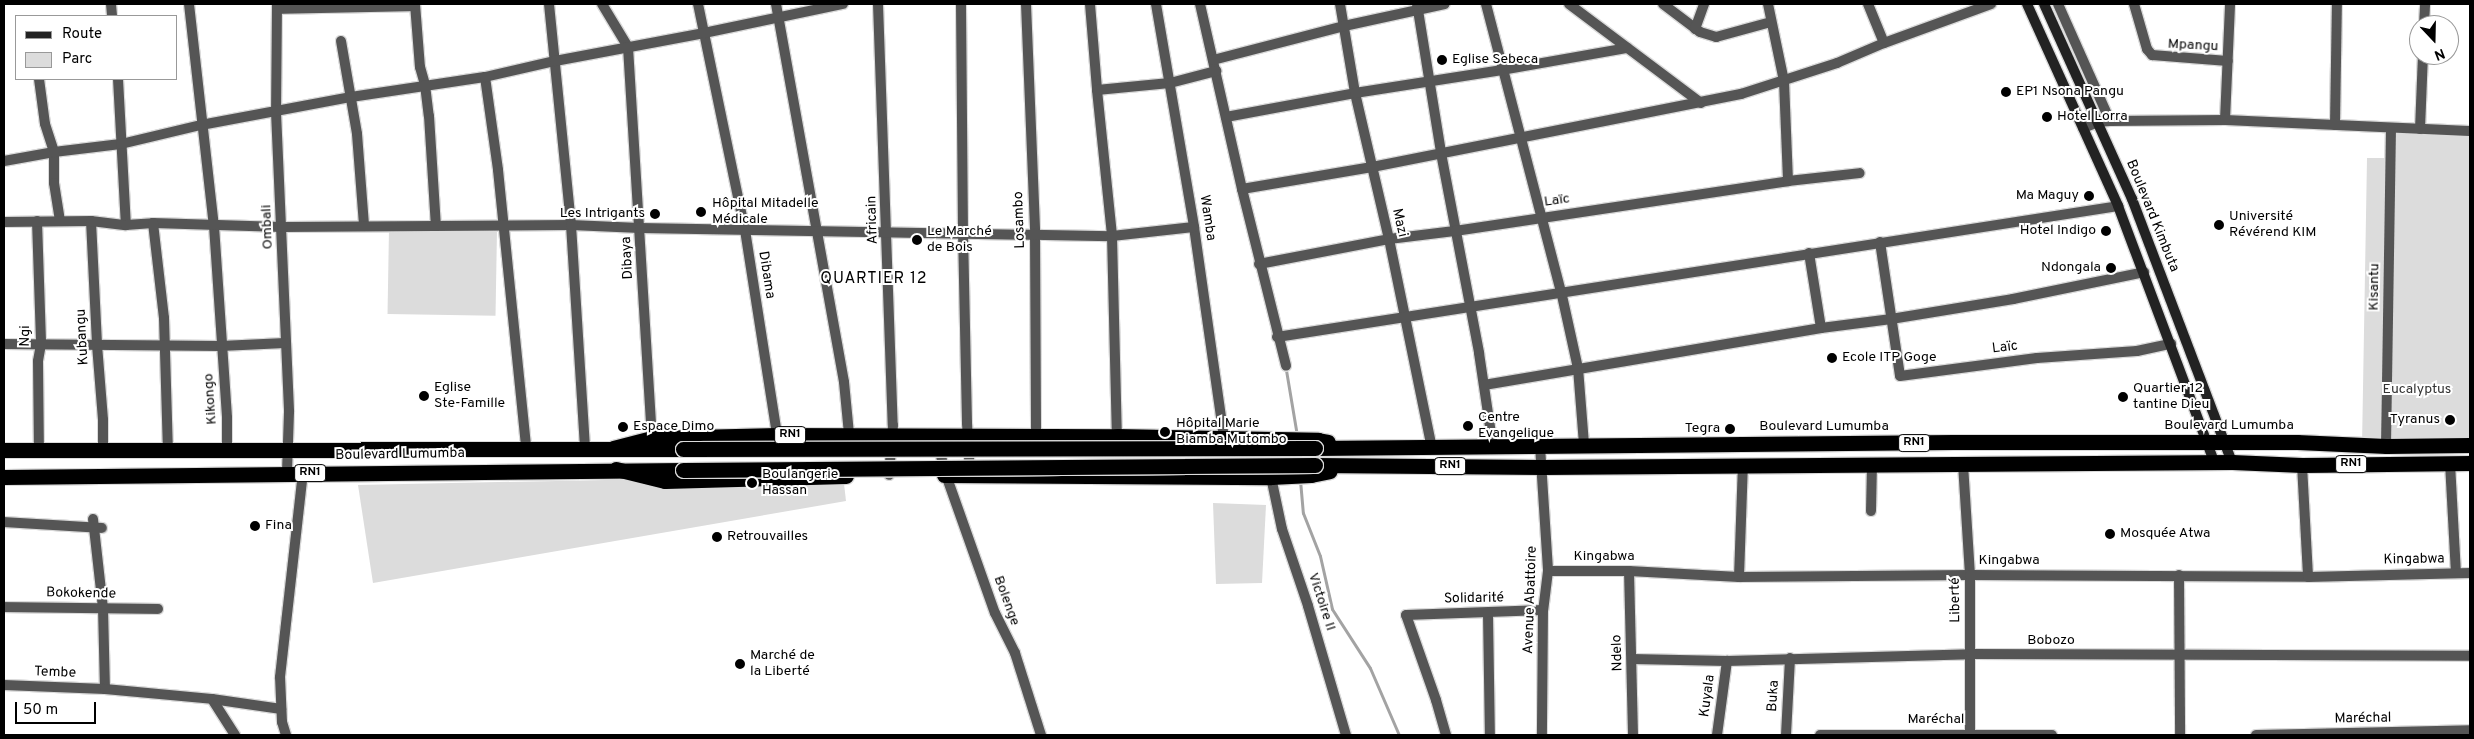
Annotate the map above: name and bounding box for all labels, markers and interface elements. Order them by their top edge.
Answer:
legend [15,15,178,80]
north arrow [2409,15,2459,65]
text: Route [62,25,102,44]
street label: Mpangu [2167,36,2219,56]
text: N [2431,44,2447,63]
text: Parc [62,50,92,69]
place label: Eglise Sebeca [1452,52,1538,68]
marker: Eglise Sebeca [1436,54,1448,66]
place label: EP1 Nsona Pangu [2016,84,2124,100]
marker: EP1 Nsona Pangu [2000,86,2012,98]
place label: Hotel Lorra [2057,109,2128,125]
marker: Hotel Lorra [2041,111,2053,123]
street label: Boulevard Kimbuta [2122,157,2182,275]
place label: Ma Maguy [2016,188,2079,204]
marker: Ma Maguy [2083,190,2095,202]
street label: Losambo [1011,191,1029,249]
street label: Laïc [1543,191,1571,211]
street label: Wamba [1195,194,1219,242]
street label: Africain [864,195,882,245]
place label: Hôpital Mitadelle Médicale [712,196,818,228]
street label: Ombali [259,204,277,250]
marker: Hôpital Mitadelle Médicale [694,205,708,219]
place label: Les Intrigants [560,206,645,222]
street label: Mazi [1388,207,1410,239]
marker: Les Intrigants [649,208,661,220]
place label: Université Révérend KIM [2229,209,2317,242]
marker: Université Révérend KIM [2213,219,2225,231]
place label: Hotel Indigo [2020,223,2096,239]
place label: Le Marché de Bois [927,224,992,256]
marker: Hotel Indigo [2100,225,2112,237]
marker: Le Marché de Bois [911,234,923,246]
street label: Dibaya [618,236,638,280]
street label: Dibama [754,250,778,300]
place label: Ndongala [2041,260,2101,276]
marker: Ndongala [2105,262,2117,274]
street label: Kisantu [2366,263,2384,311]
district label: QUARTIER 12 [819,269,929,289]
street label: Kubangu [73,308,93,366]
street label: Ngi [17,325,35,347]
street label: Laïc [1991,338,2019,358]
place label: Ecole ITP Goge [1842,350,1936,366]
marker: Ecole ITP Goge [1826,352,1838,364]
street label: Kikongo [201,373,221,425]
place label: Eglise Ste-Famille [434,380,505,412]
place label: Quartier 12 tantine Dieu [2133,381,2209,414]
park label: Eucalyptus [2383,382,2451,398]
marker: Eglise Ste-Famille [418,390,430,402]
marker: Quartier 12 tantine Dieu [2117,391,2129,403]
place label: Centre Evangelique [1478,410,1554,442]
place label: Tyranus [2390,412,2440,428]
marker: Tyranus [2444,414,2456,426]
place label: Hôpital Marie Biamba Mutombo [1176,416,1287,448]
street label: Boulevard Lumumba [2164,418,2294,434]
place label: Espace Dimo [633,419,714,435]
street label: Boulevard Lumumba [1759,419,1889,435]
marker: Centre Evangelique [1462,420,1474,432]
marker: Espace Dimo [617,421,629,433]
place label: Tegra [1685,421,1720,437]
marker: Tegra [1724,423,1736,435]
marker: Hôpital Marie Biamba Mutombo [1158,425,1172,439]
road number: RN1 [774,426,806,444]
road number: RN1 [1898,433,1930,452]
street label: Boulevard Lumumba [335,445,465,465]
road number: RN1 [2335,454,2367,474]
road number: RN1 [1434,456,1466,476]
road number: RN1 [294,463,326,482]
place label: Boulangerie Hassan [762,467,838,500]
marker: Boulangerie Hassan [746,477,758,489]
place label: Fina [265,518,292,534]
marker: Fina [249,520,261,532]
place label: Mosquée Atwa [2120,526,2211,542]
marker: Mosquée Atwa [2104,528,2116,540]
place label: Retrouvailles [727,529,808,545]
marker: Retrouvailles [711,531,723,543]
street label: Avenue Abattoire [1521,545,1541,655]
street label: Kingabwa [1573,549,1635,565]
street label: Kingabwa [2383,551,2445,569]
street label: Kingabwa [1978,553,2040,569]
street label: Victoire II [1304,571,1338,633]
street label: Bolenge [989,574,1023,628]
street label: Liberté [1947,577,1965,623]
street label: Bokokende [46,585,116,603]
street label: Solidarité [1444,590,1504,608]
street label: Bobozo [2027,633,2075,649]
street label: Ndelo [1609,634,1627,672]
place label: Marché de la Liberté [750,648,815,680]
marker: Marché de la Liberté [734,658,746,670]
street label: Tembe [34,664,76,682]
street label: Kuyala [1697,674,1719,718]
street label: Buka [1765,680,1783,712]
scale bar [18,692,99,724]
text: 50 m [23,701,58,720]
street label: Maréchal [2334,710,2392,728]
street label: Maréchal [1908,712,1964,728]

